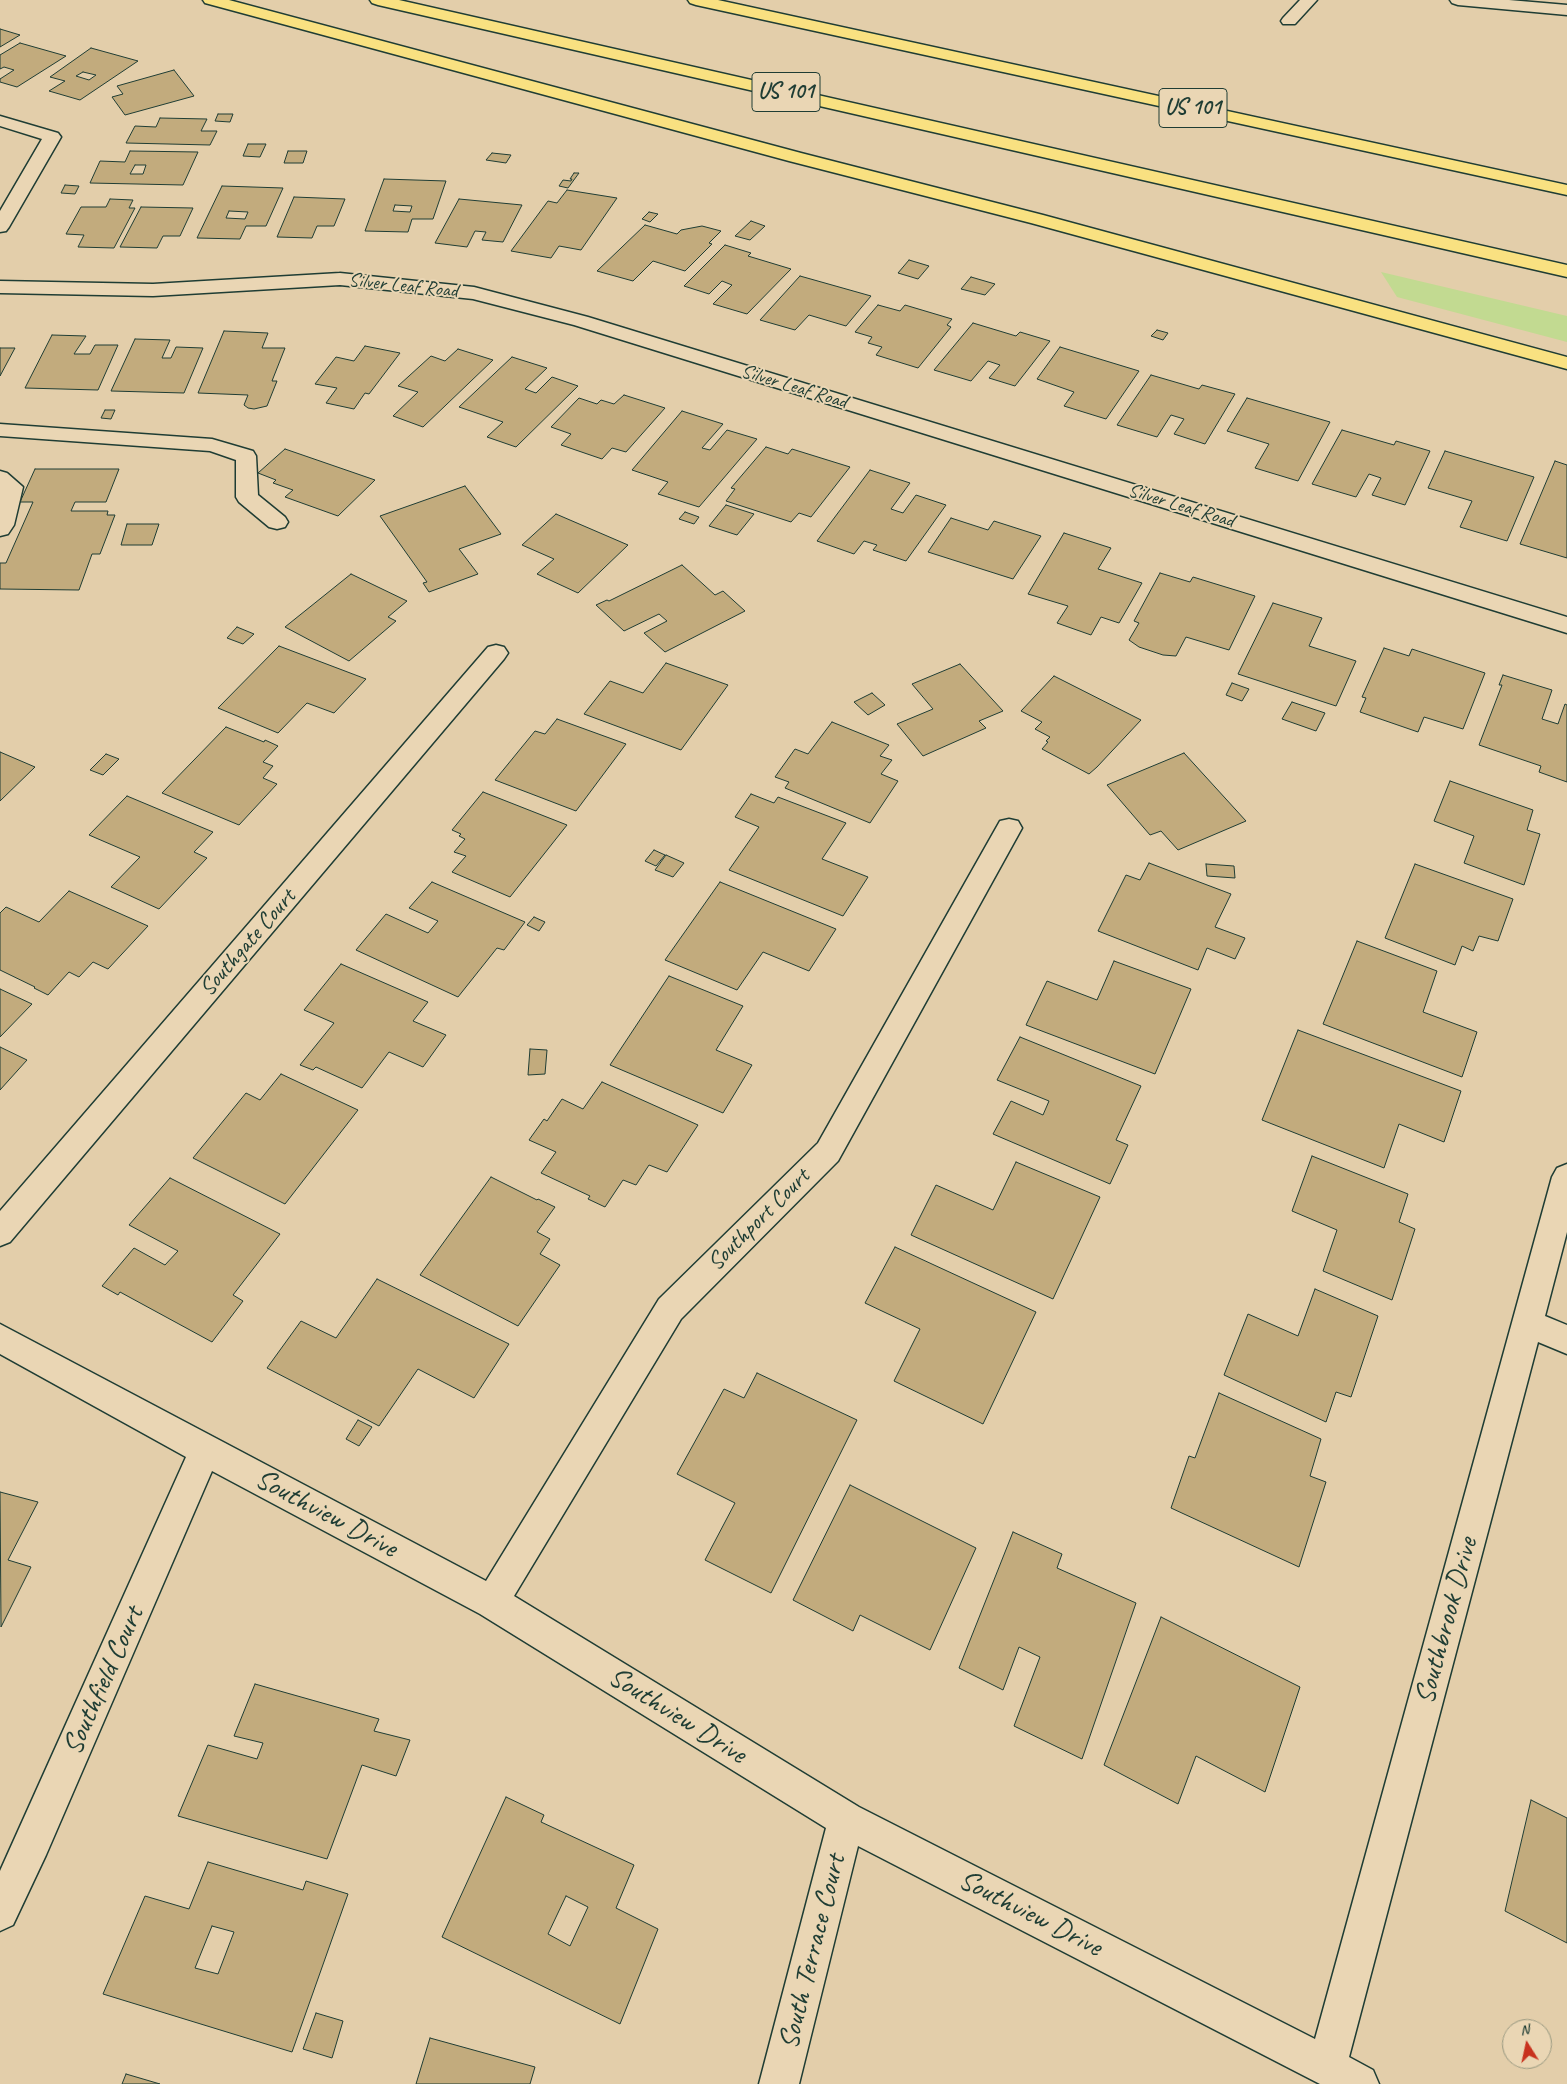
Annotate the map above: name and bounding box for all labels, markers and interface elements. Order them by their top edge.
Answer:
road number: US 101 [752,72,820,111]
road number: US 101 [1159,89,1227,128]
street label: Silver Leaf Road [347,268,459,304]
street label: Silver Leaf Road [738,360,850,414]
street label: Silver Leaf Road [1125,479,1237,533]
street label: Southgate Court [194,883,302,1003]
street label: Southport Court [702,1163,816,1277]
street label: Southview Drive [249,1462,403,1566]
street label: Southbrook Drive [1408,1534,1486,1708]
street label: Southfield Court [56,1602,152,1760]
street label: Southview Drive [602,1660,752,1772]
street label: South Terrace Court [772,1851,854,2053]
street label: Southview Drive [953,1863,1107,1965]
north arrow [1502,2019,1552,2069]
text: N [1519,2021,1530,2039]

